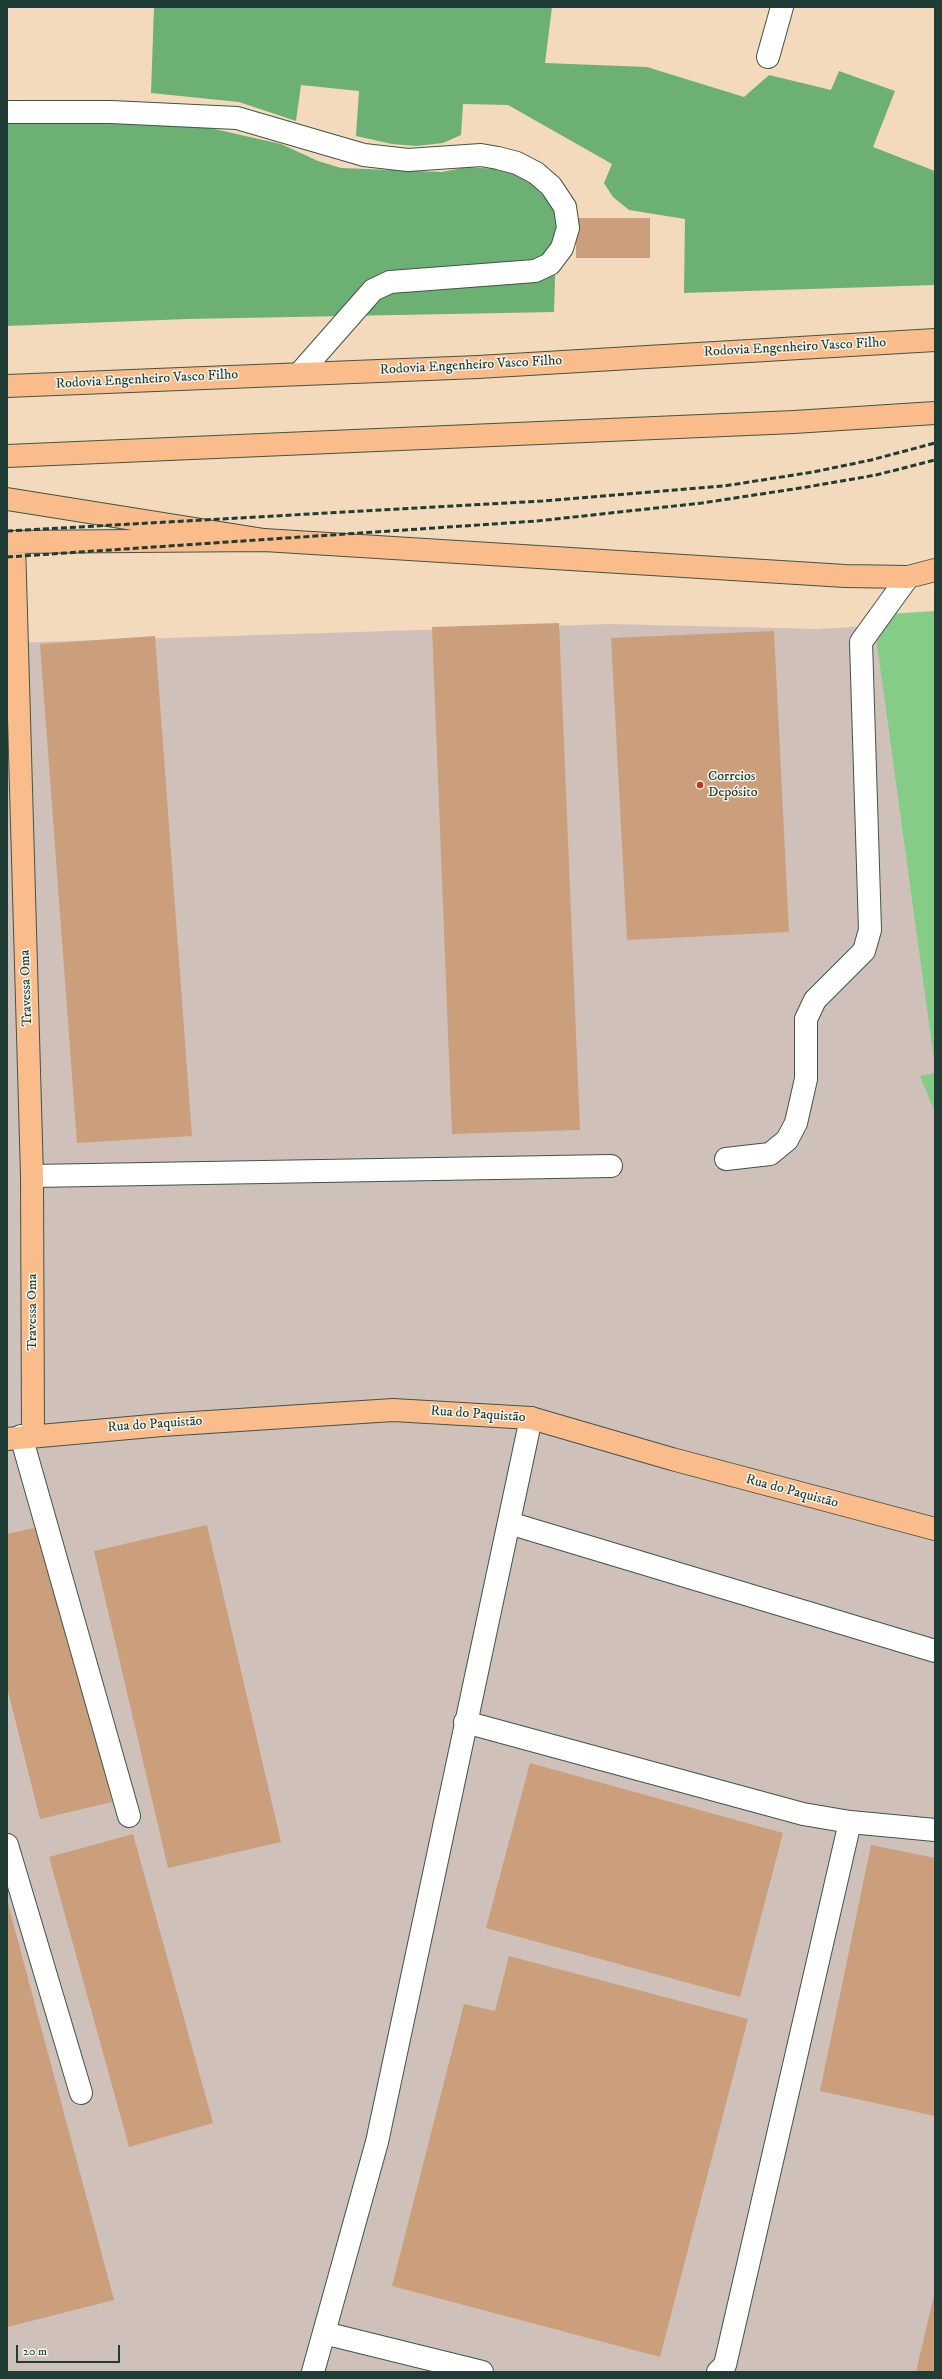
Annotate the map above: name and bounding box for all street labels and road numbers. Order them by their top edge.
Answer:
street label: Rodovia Engenheiro Vasco Filho [703,335,887,361]
street label: Rodovia Engenheiro Vasco Filho [379,353,563,379]
street label: Rodovia Engenheiro Vasco Filho [55,367,239,393]
street label: Travessa Oma [17,949,37,1027]
street label: Travessa Oma [25,1274,41,1350]
street label: Rua do Paquistão [430,1403,526,1427]
street label: Rua do Paquistão [107,1413,203,1437]
street label: Rua do Paquistão [744,1472,840,1512]

